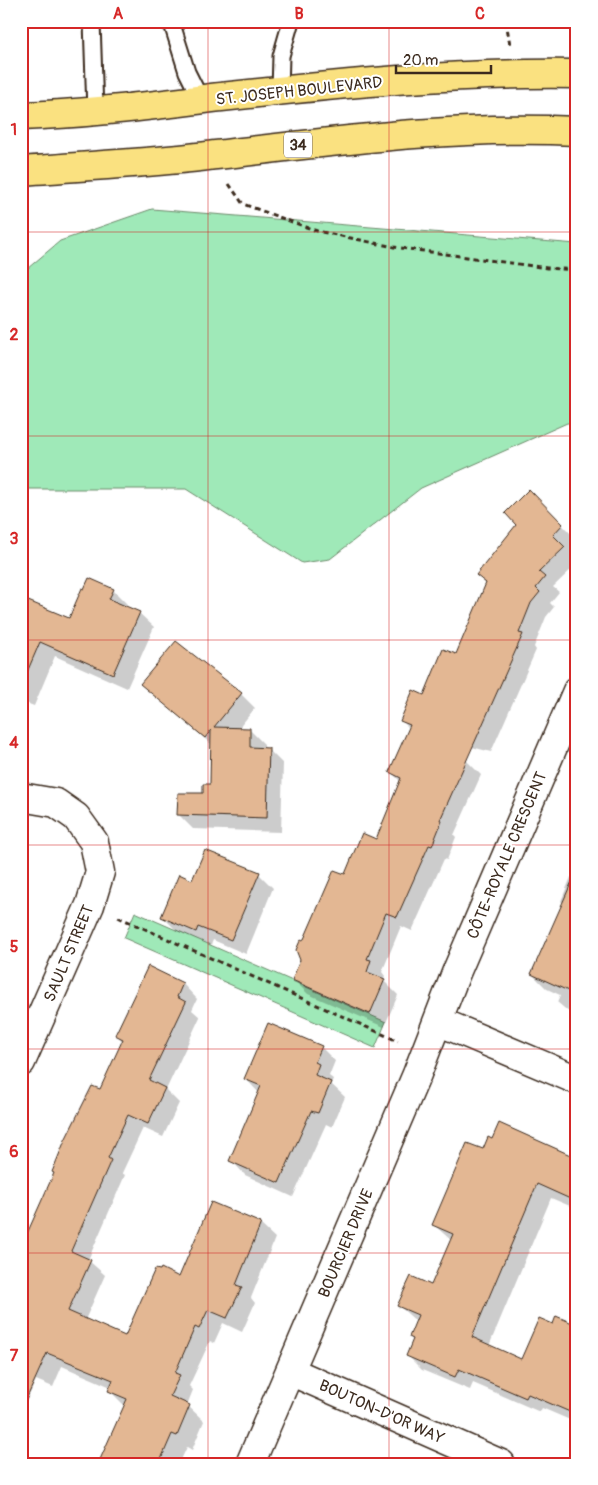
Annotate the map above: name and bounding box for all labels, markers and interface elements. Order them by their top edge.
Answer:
text: A [113,4,124,24]
text: B [294,4,304,24]
text: C [475,4,485,24]
scale bar [396,42,490,74]
text: 20 m [403,51,438,70]
street label: ST. JOSEPH BOULEVARD [215,72,383,110]
text: 1 [11,120,17,140]
road number: 34 [284,132,312,158]
text: 2 [10,325,19,345]
text: 3 [10,529,19,549]
text: 4 [9,733,19,753]
street label: CÔTE-ROYALE CRESCENT [463,769,551,942]
street label: SAULT STREET [40,902,98,1005]
text: 5 [10,937,19,957]
text: 6 [9,1142,19,1162]
street label: BOURCIER DRIVE [314,1186,378,1301]
text: 7 [10,1346,19,1366]
street label: BOUTON-D'OR WAY [316,1375,447,1448]

